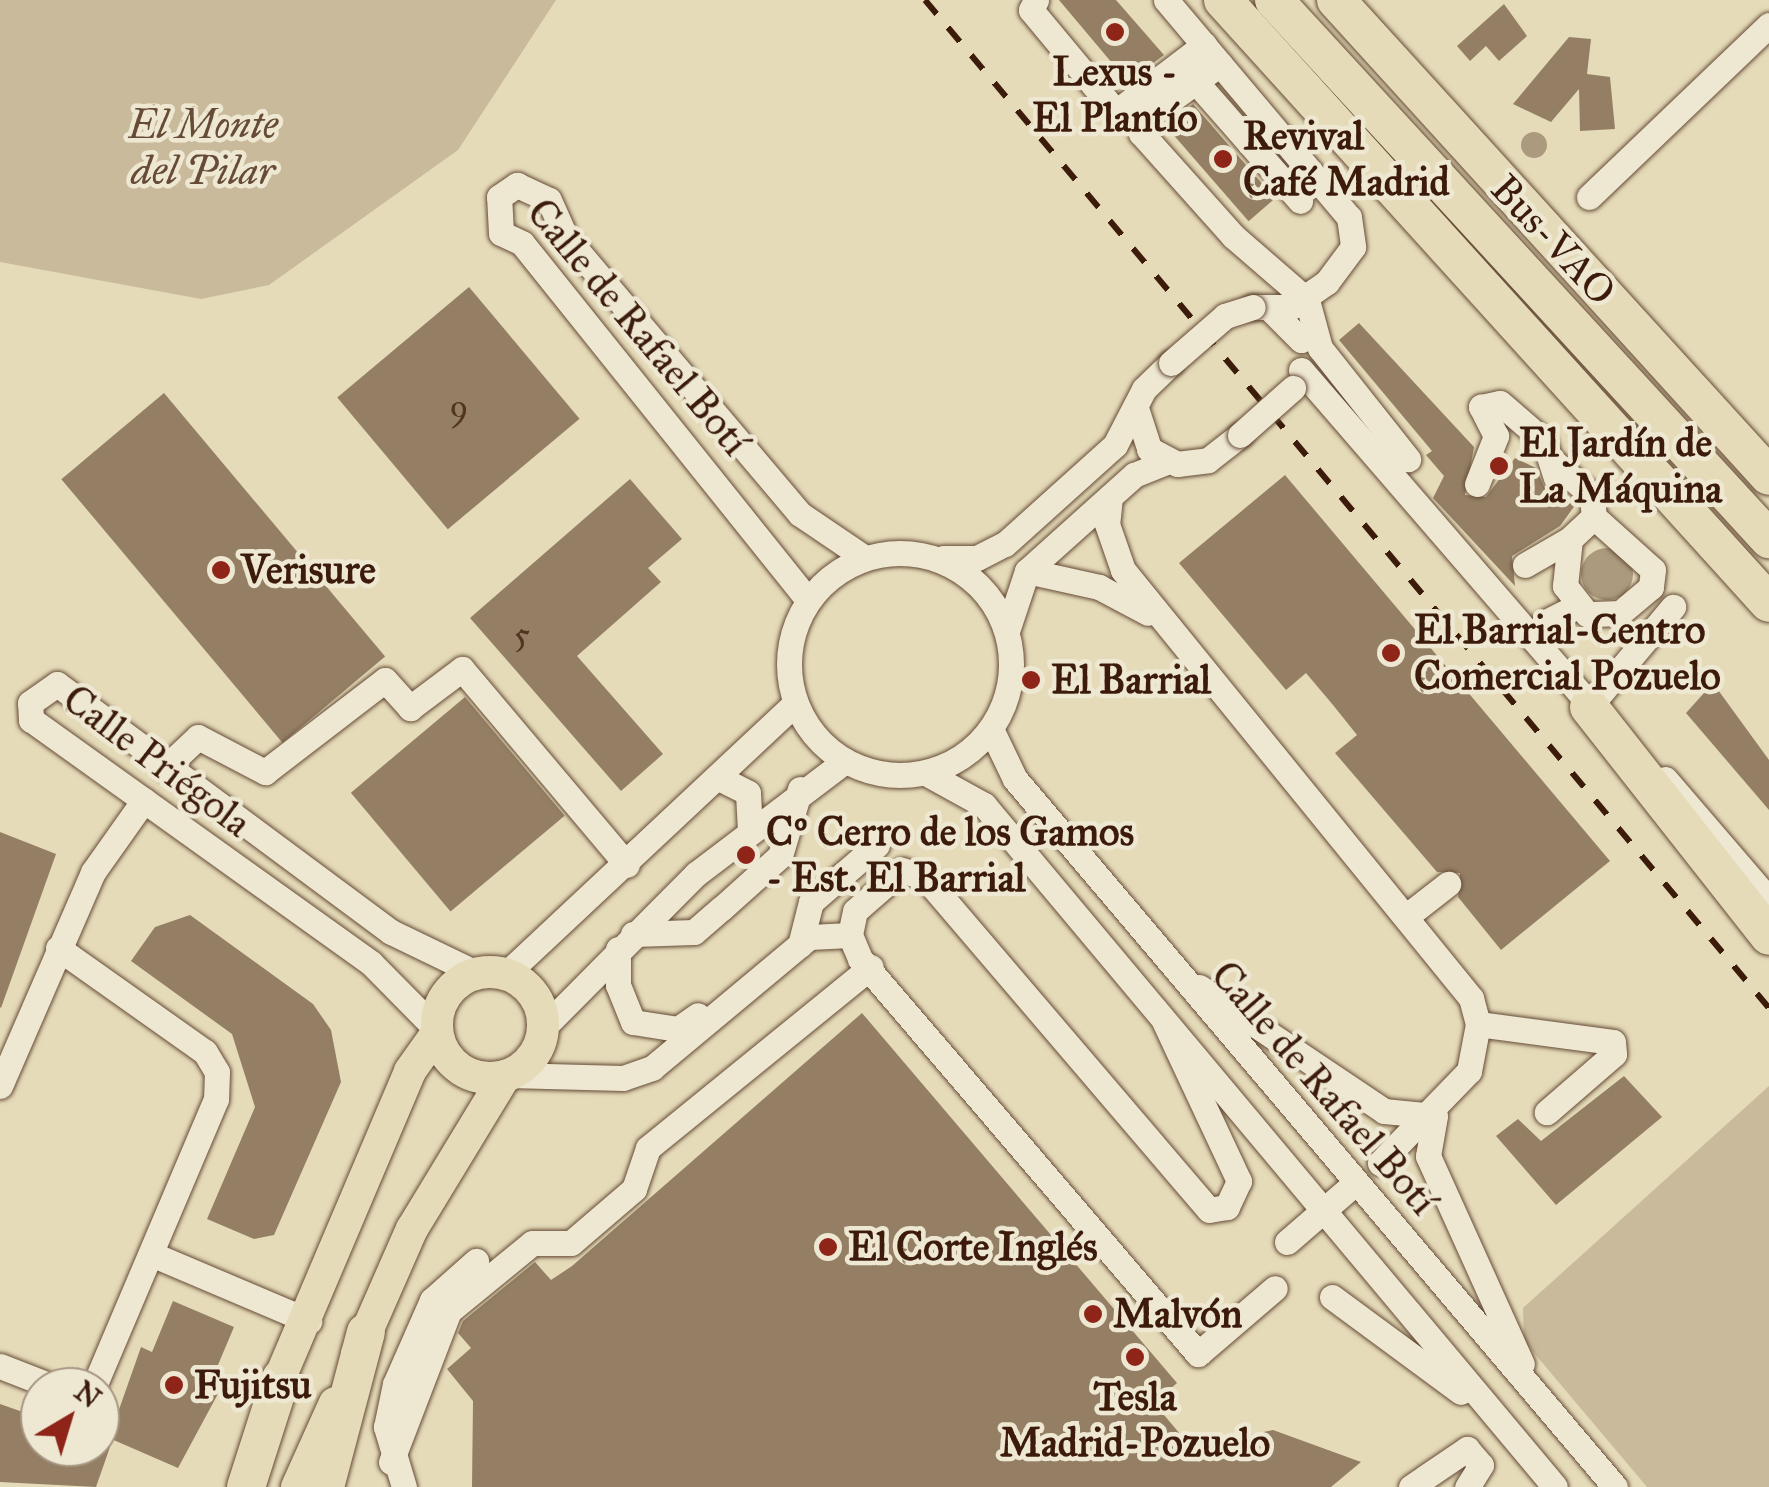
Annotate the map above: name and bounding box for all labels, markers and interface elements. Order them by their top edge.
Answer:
marker: Lexus - El Plantío [1104,21,1126,43]
place label: Lexus - El Plantío [1032,48,1198,142]
park label: El Monte del Pilar [128,101,278,195]
place label: Revival Café Madrid [1243,112,1450,206]
marker: Revival Café Madrid [1212,148,1234,170]
street label: Bus-VAO [1481,165,1625,315]
street label: Calle de Rafael Botí [517,189,759,465]
house number: 9 [450,387,468,429]
place label: El Jardín de La Máquina [1519,419,1722,513]
marker: El Jardín de La Máquina [1488,455,1510,477]
place label: Verisure [241,546,376,594]
marker: Verisure [210,559,232,581]
place label: El Barrial-Centro Comercial Pozuelo [1414,606,1721,700]
house number: 5 [514,614,530,656]
marker: El Barrial-Centro Comercial Pozuelo [1378,640,1404,666]
place label: El Barrial [1051,656,1211,704]
marker: El Barrial [1020,669,1042,691]
street label: Calle Priégola [54,675,260,847]
place label: Cº Cerro de los Gamos - Est. El Barrial [766,808,1134,902]
marker: Cº Cerro de los Gamos - Est. El Barrial [735,844,757,866]
street label: Calle de Rafael Botí [1201,952,1447,1224]
place label: El Corte Inglés [848,1223,1097,1271]
marker: El Corte Inglés [817,1236,839,1258]
place label: Malvón [1113,1290,1242,1338]
marker: Malvón [1082,1303,1104,1325]
marker: Tesla Madrid-Pozuelo [1124,1346,1146,1368]
place label: Fujitsu [194,1361,312,1409]
north arrow [20,1367,120,1467]
text: N [67,1373,108,1416]
place label: Tesla Madrid-Pozuelo [1000,1373,1270,1467]
marker: Fujitsu [163,1374,185,1396]

